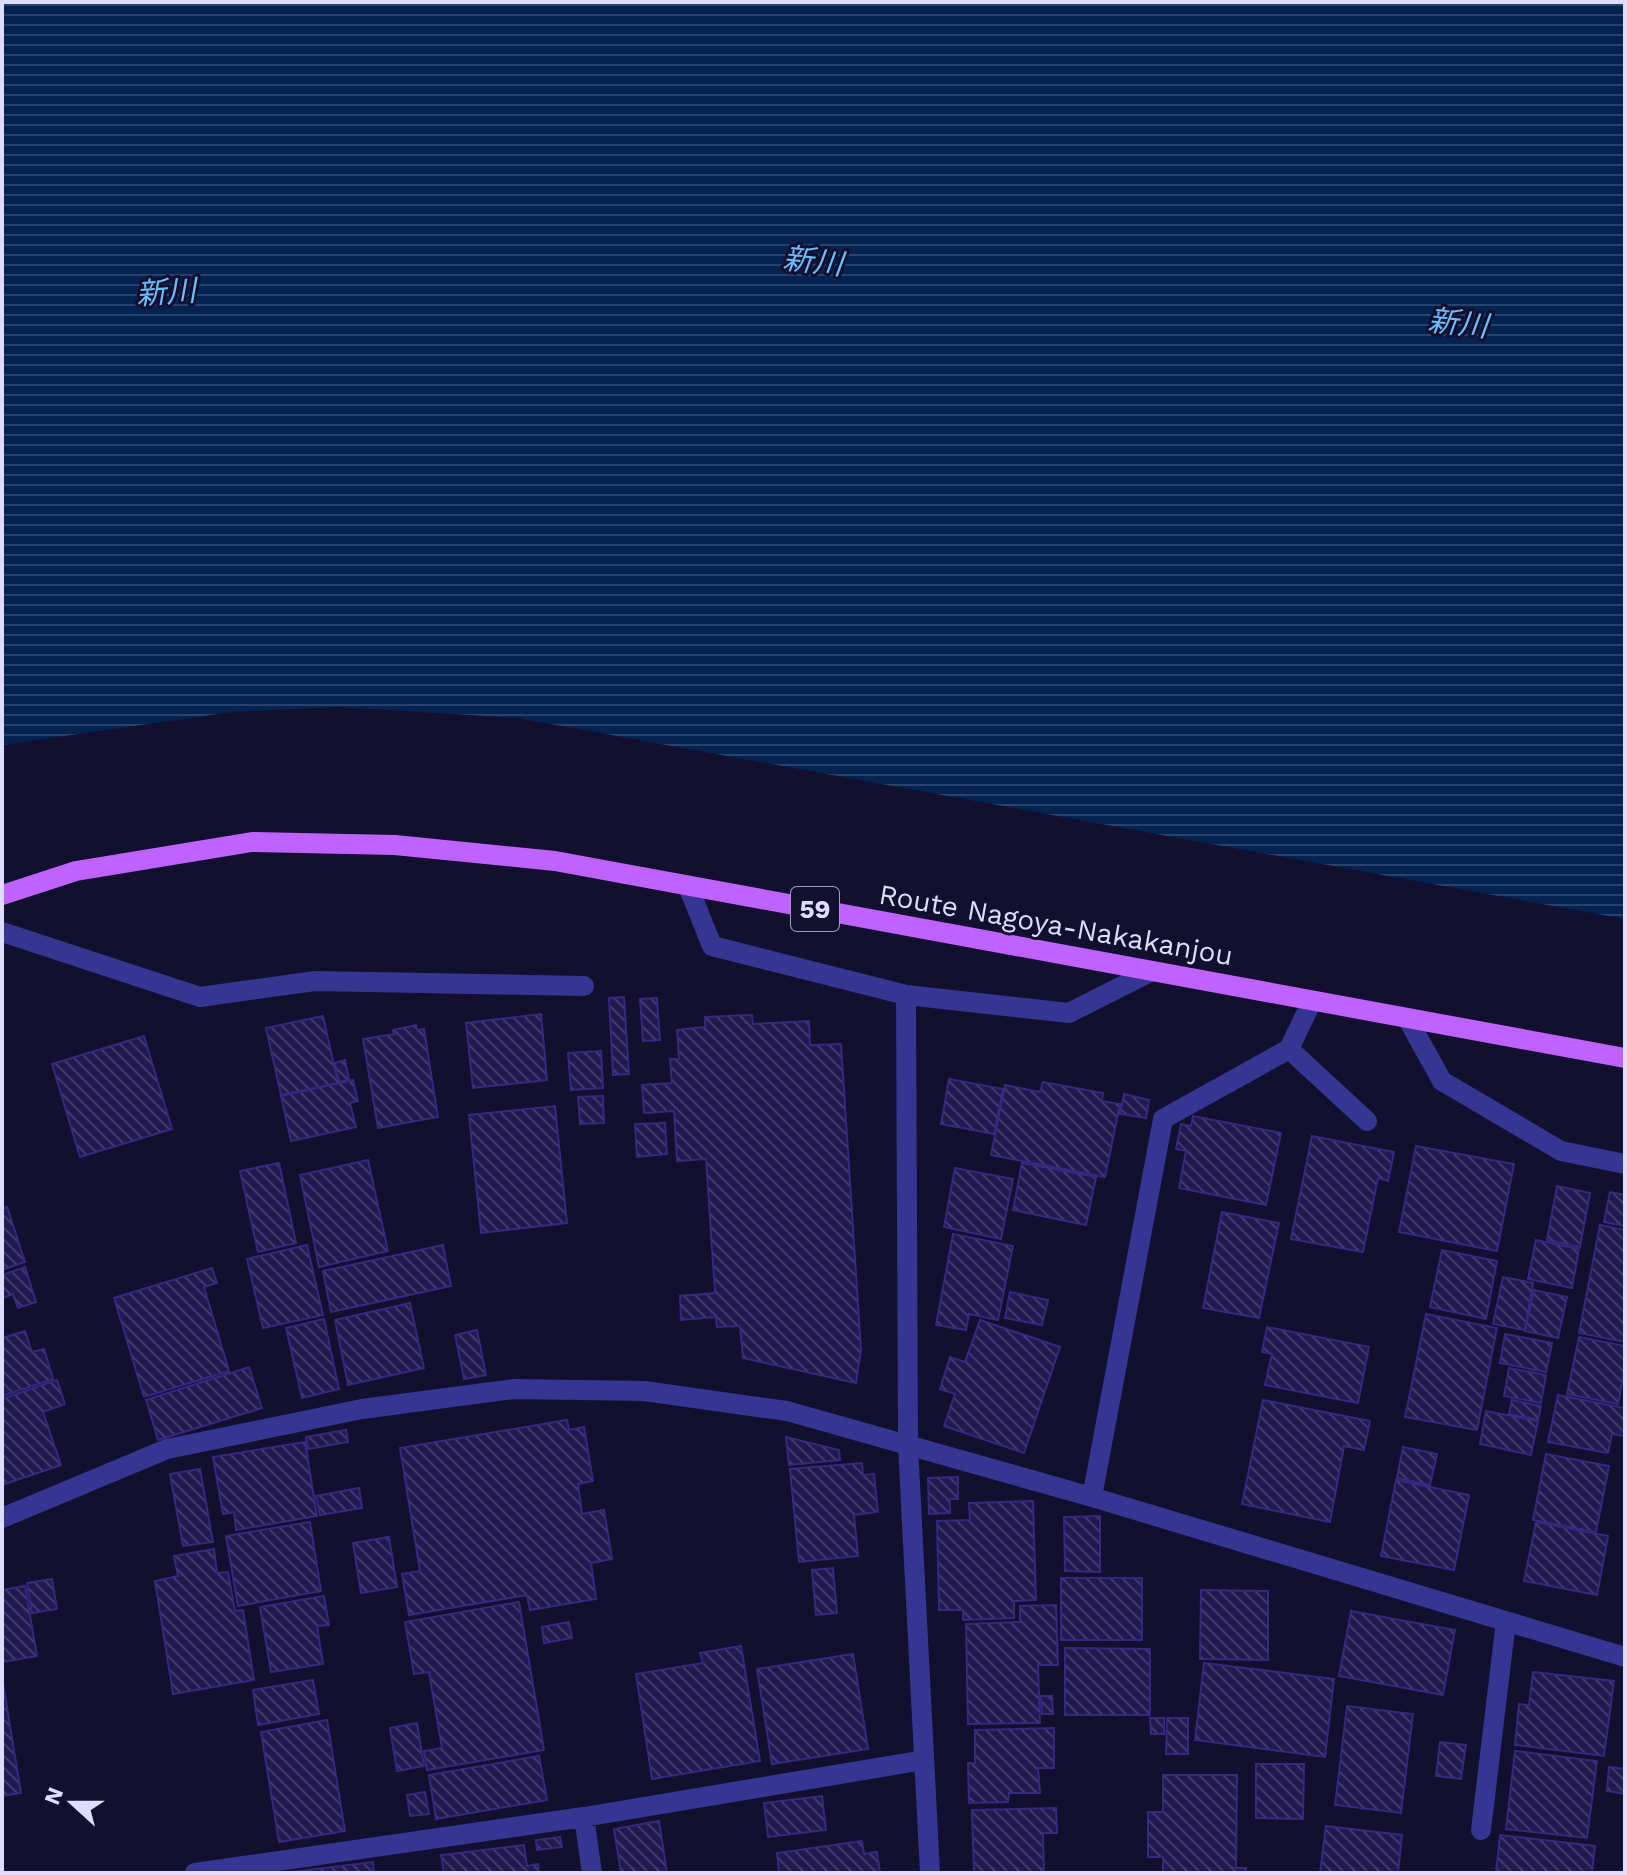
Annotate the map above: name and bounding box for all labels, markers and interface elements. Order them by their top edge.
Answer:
water label: 新川 [781,240,848,282]
water label: 新川 [135,272,200,312]
water label: 新川 [1426,302,1493,344]
street label: Route Nagoya-Nakakanjou [876,878,1236,972]
road number: 59 [791,887,839,931]
north arrow [32,1763,112,1843]
text: N [39,1784,68,1808]

